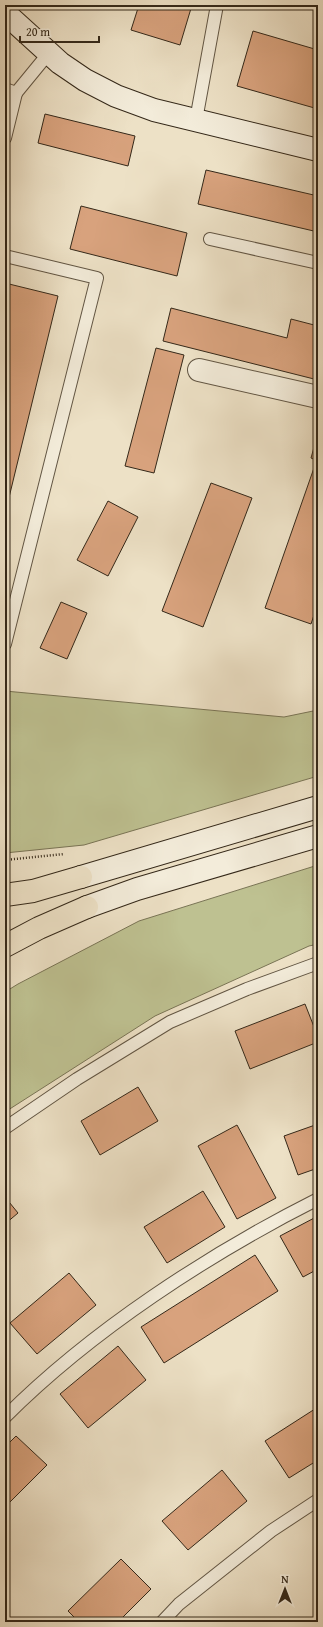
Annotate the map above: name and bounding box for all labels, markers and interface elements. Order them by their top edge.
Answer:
scale bar [20,18,99,44]
text: 20 m [26,23,50,40]
north arrow [265,1569,305,1609]
text: N [281,1571,289,1587]

